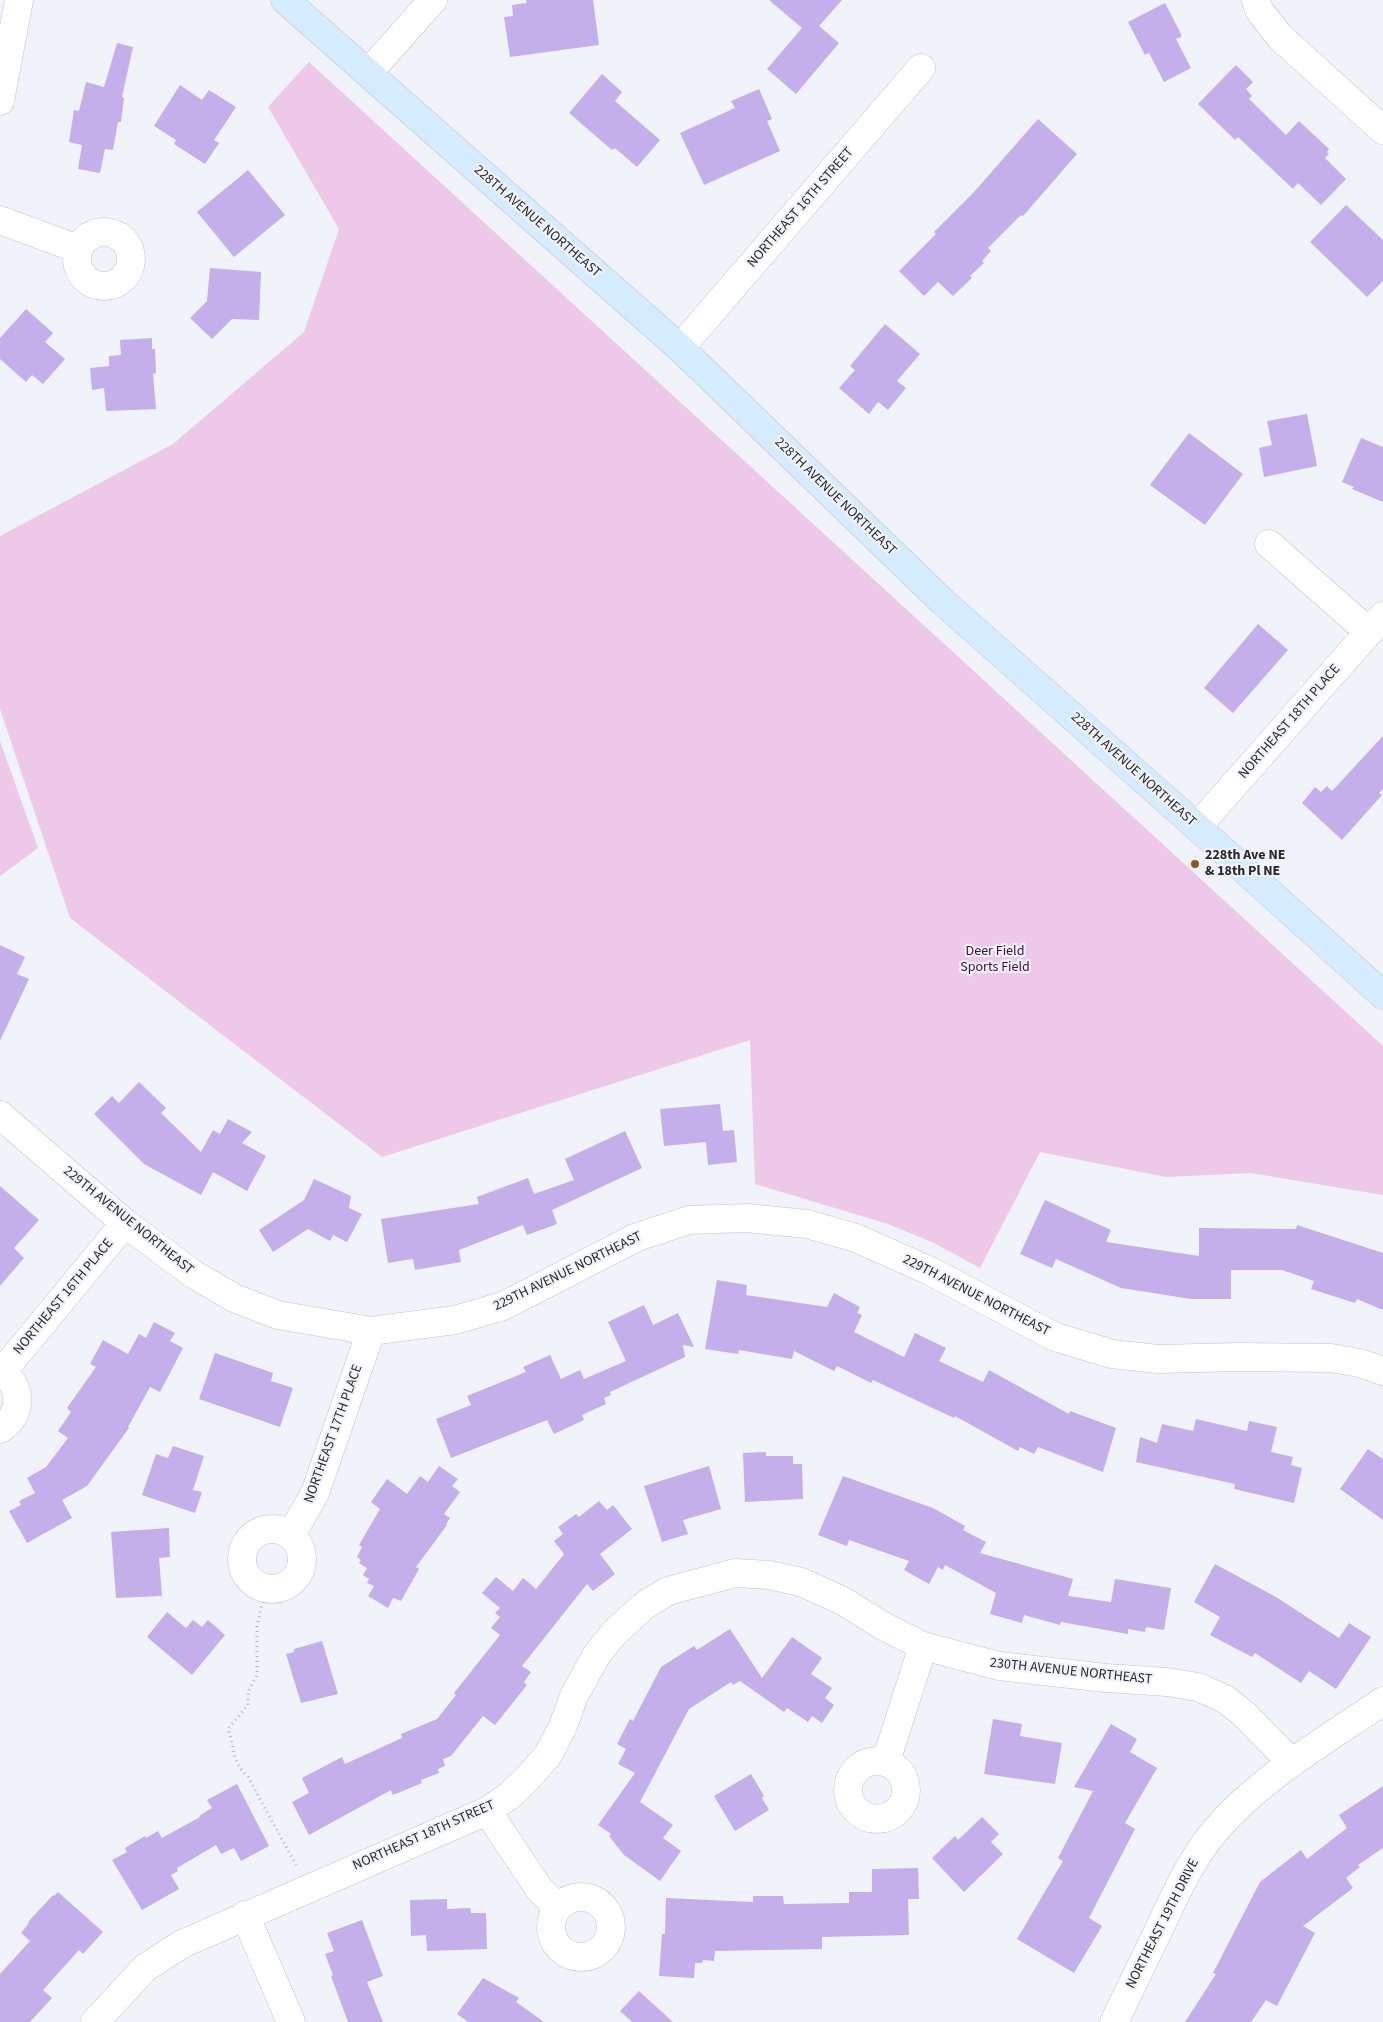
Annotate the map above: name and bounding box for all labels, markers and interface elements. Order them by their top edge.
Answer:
street label: NORTHEAST 16TH STREET [744,145,858,271]
street label: 228TH AVENUE NORTHEAST [470,162,604,282]
street label: 228TH AVENUE NORTHEAST [771,434,899,560]
street label: NORTHEAST 18TH PLACE [1236,661,1344,783]
street label: 228TH AVENUE NORTHEAST [1067,709,1199,831]
place label: 228th Ave NE & 18th Pl NE [1205,848,1285,880]
marker: 228th Ave NE & 18th Pl NE [1189,858,1201,870]
park label: Deer Field Sports Field [960,944,1030,976]
street label: 229TH AVENUE NORTHEAST [59,1163,197,1279]
street label: 229TH AVENUE NORTHEAST [491,1229,645,1315]
street label: NORTHEAST 16TH PLACE [11,1236,117,1358]
street label: 229TH AVENUE NORTHEAST [900,1252,1052,1340]
street label: NORTHEAST 17TH PLACE [301,1362,367,1506]
street label: 230TH AVENUE NORTHEAST [989,1655,1153,1689]
street label: NORTHEAST 18TH STREET [350,1797,498,1875]
street label: NORTHEAST 19TH DRIVE [1123,1856,1203,1992]

